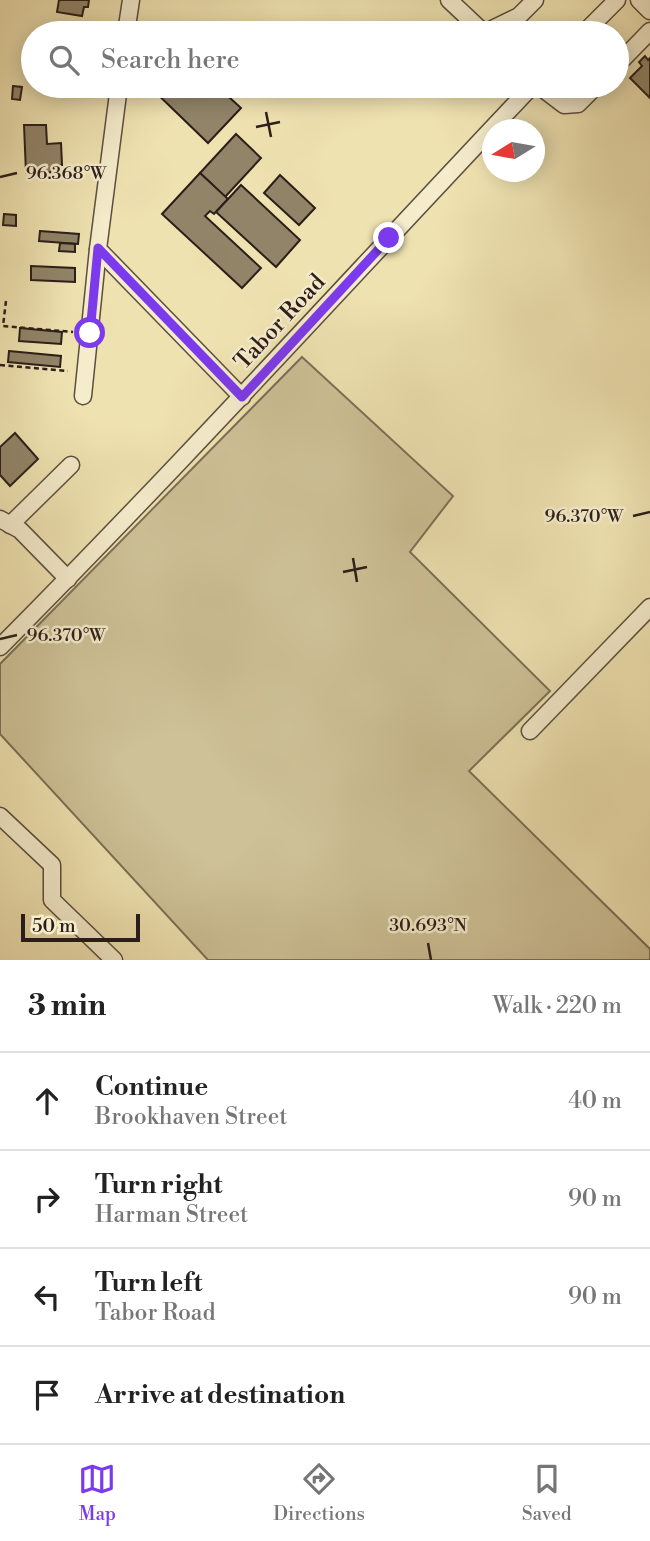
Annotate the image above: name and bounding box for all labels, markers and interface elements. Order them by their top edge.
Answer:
search box [21,21,629,98]
icon: search [45,41,83,79]
text: Search here [101,44,240,76]
north arrow [482,119,545,182]
text: 96.368°W [26,162,107,185]
route end [373,222,404,253]
street label: Tabor Road [229,268,331,376]
route start [74,317,105,348]
text: 96.370°W [545,505,624,528]
text: 96.370°W [27,624,106,647]
scale bar [21,911,140,943]
text: 50 m [32,914,76,938]
text: 30.693°N [389,914,467,937]
text: 3 min [28,987,106,1025]
text: Walk · 220 m [493,992,622,1020]
text: Continue [95,1071,208,1103]
icon: ahead [28,1082,66,1120]
text: 40 m [568,1087,622,1115]
text: Brookhaven Street [95,1103,287,1131]
text: Turn right [95,1169,223,1201]
icon: right [28,1180,66,1218]
text: 90 m [568,1185,622,1213]
text: Harman Street [95,1201,248,1229]
text: Turn left [95,1267,203,1299]
icon: left [28,1278,66,1316]
text: 90 m [568,1283,622,1311]
text: Tabor Road [95,1299,216,1327]
icon: arrive [28,1376,66,1414]
text: Arrive at destination [95,1379,345,1411]
tab: Map [78,1460,116,1526]
tab: Directions [273,1460,365,1526]
tab: Saved [522,1460,572,1526]

